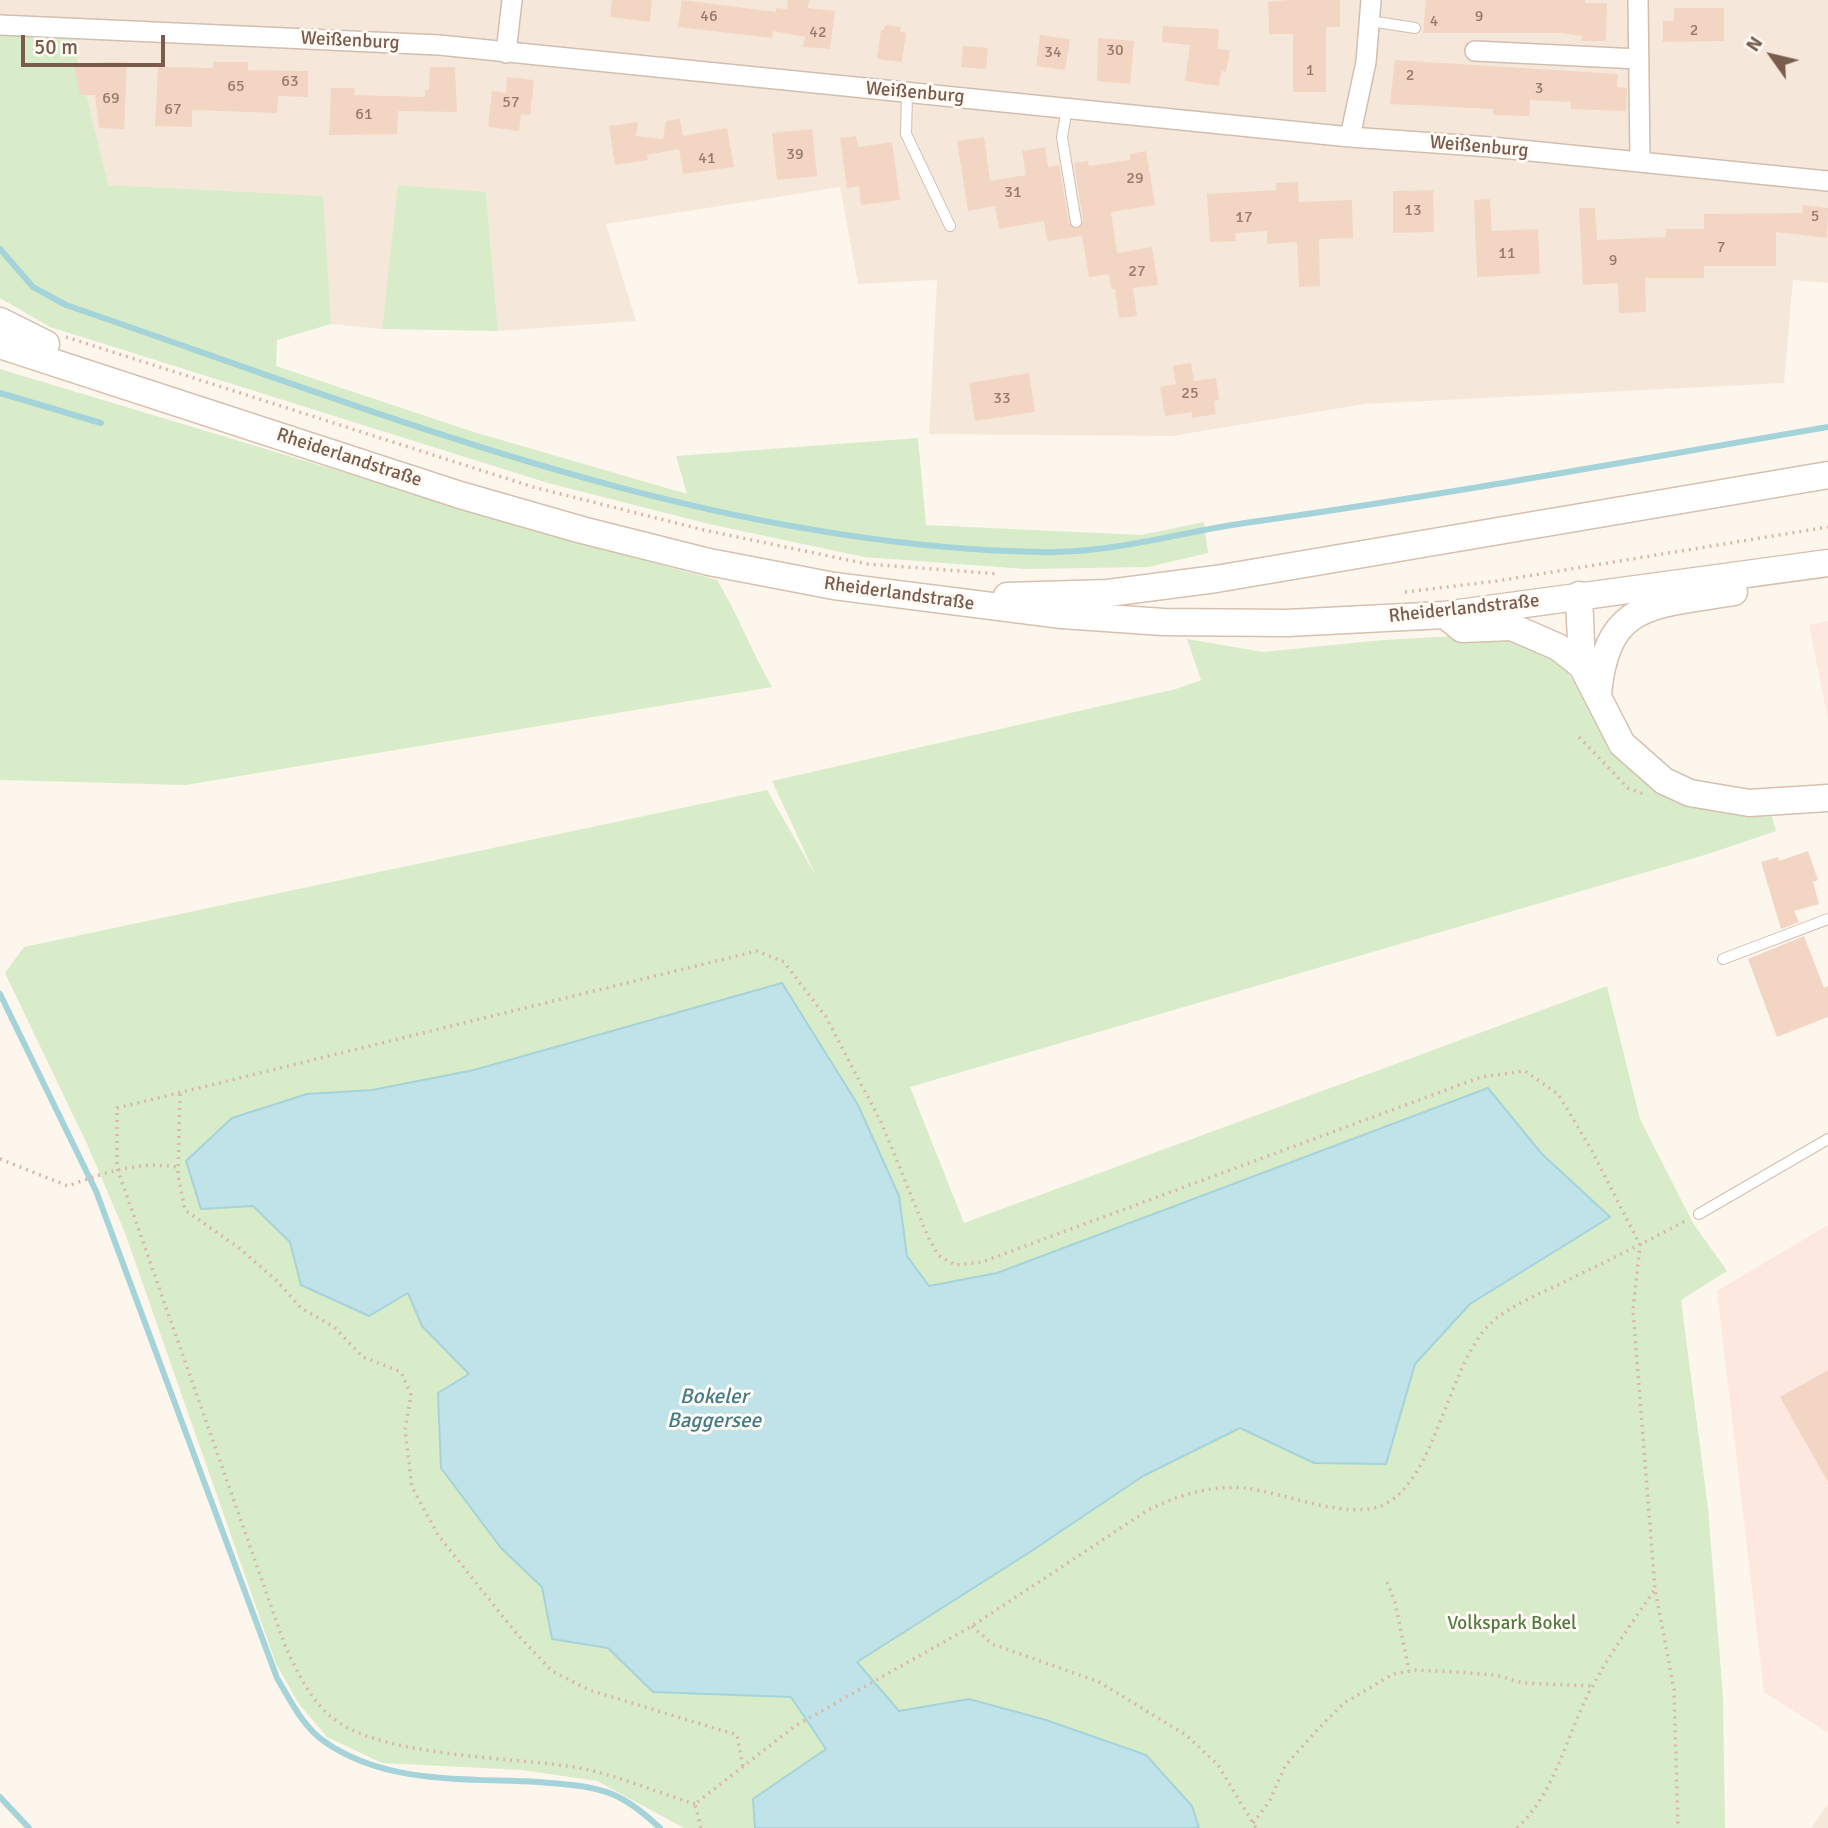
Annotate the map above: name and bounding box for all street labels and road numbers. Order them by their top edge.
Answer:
street label: Weißenburg [300,27,400,55]
street label: Weißenburg [865,77,965,109]
street label: Weißenburg [1429,131,1529,163]
street label: Rheiderlandstraße [273,424,425,492]
street label: Rheiderlandstraße [822,572,976,616]
street label: Rheiderlandstraße [1387,590,1541,628]

